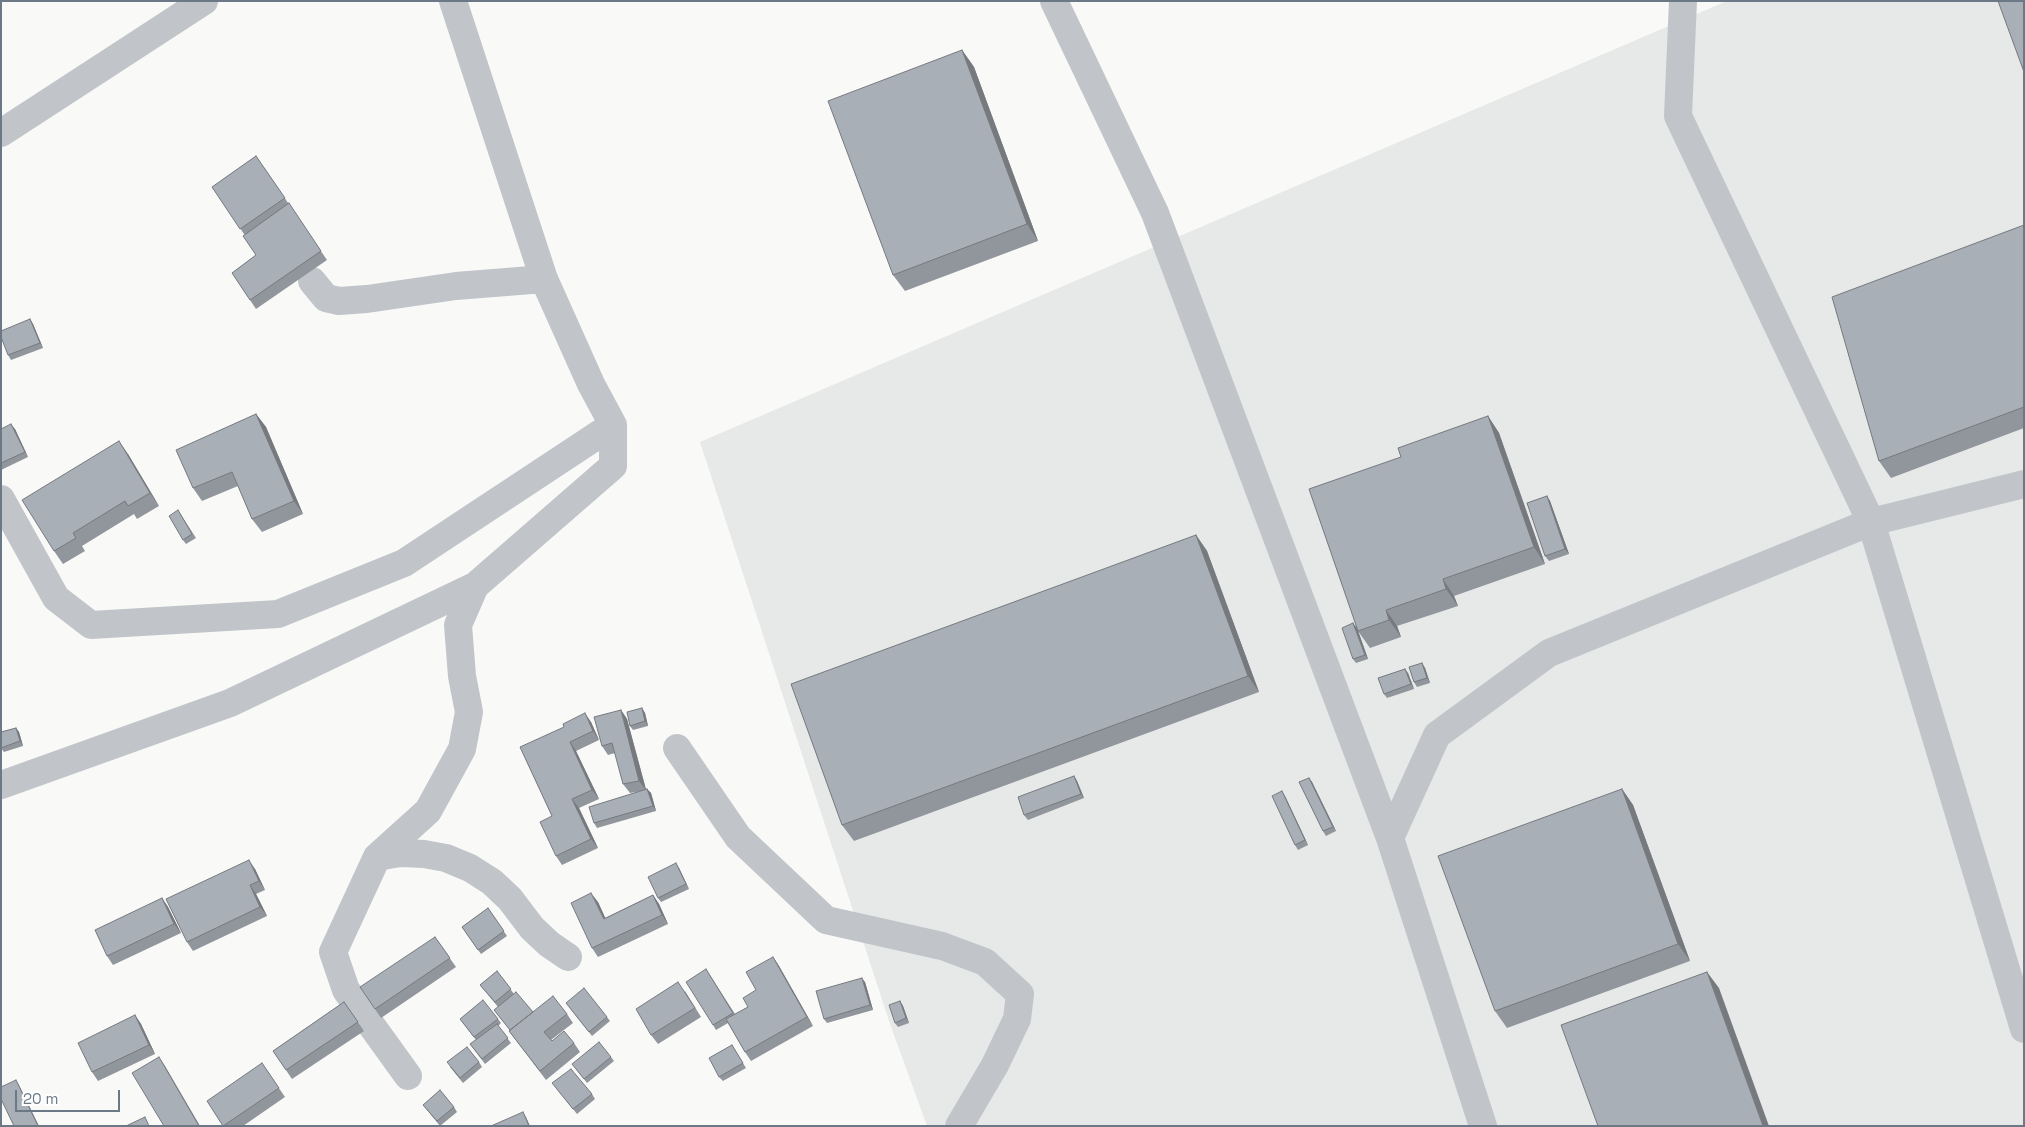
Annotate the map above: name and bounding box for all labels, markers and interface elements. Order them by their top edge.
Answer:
scale bar [18,1080,122,1112]
text: 20 m [23,1089,58,1108]

